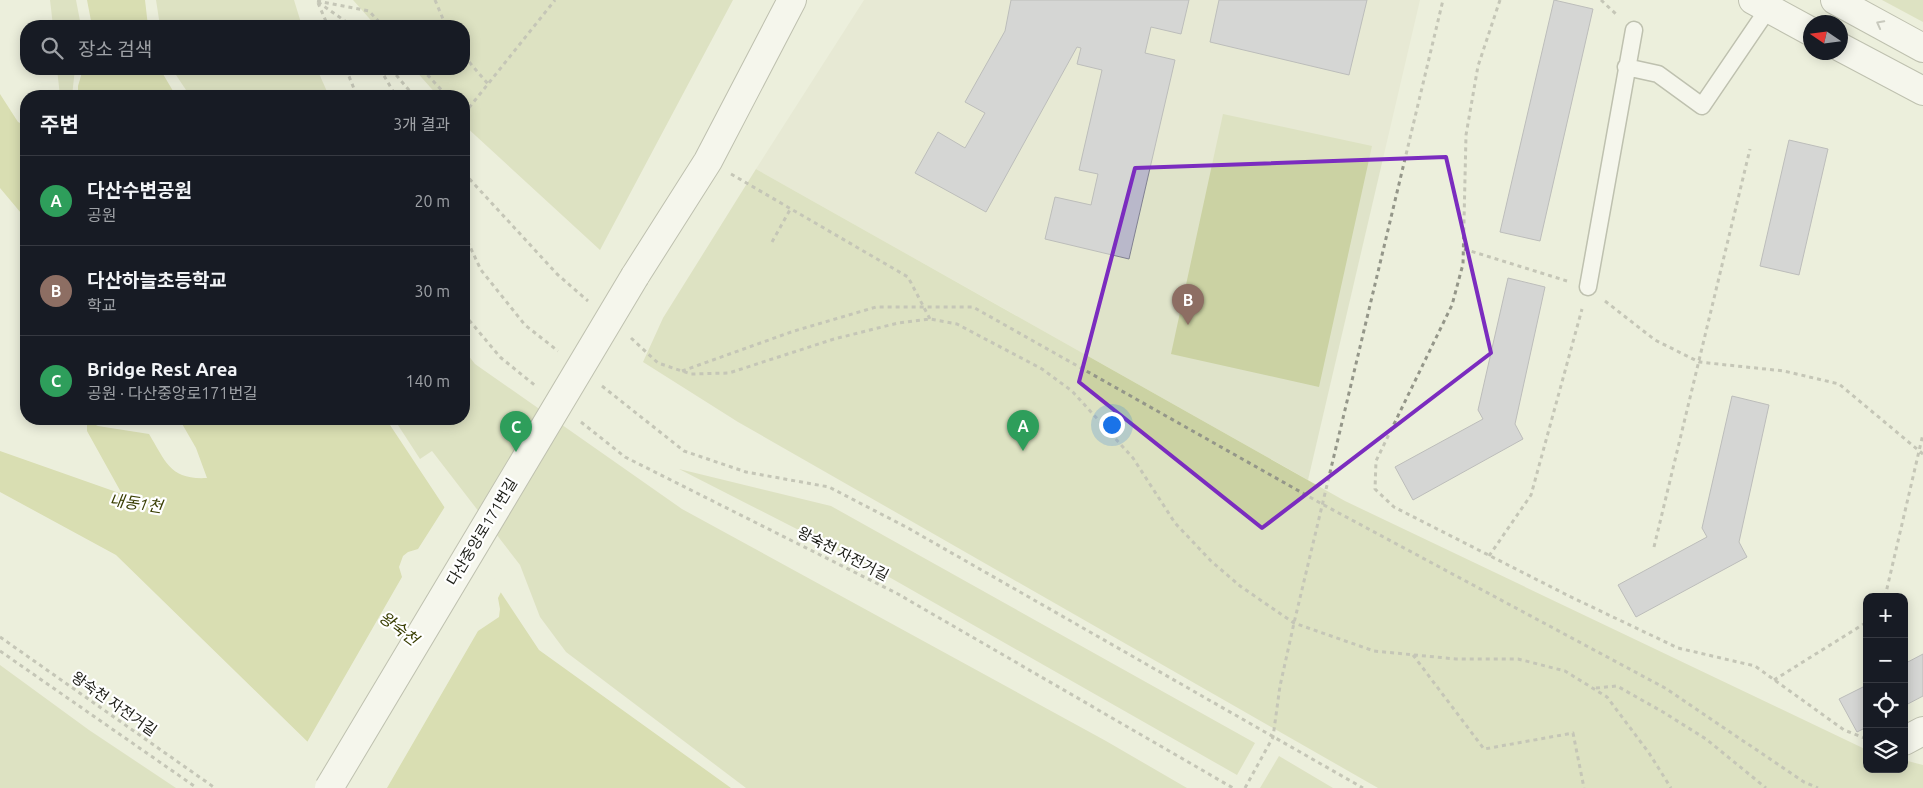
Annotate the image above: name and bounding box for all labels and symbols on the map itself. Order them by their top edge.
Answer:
north arrow [1803,15,1848,60]
one-way arrow [1876,21,1885,31]
pin: B [1172,284,1204,325]
pin: A [1007,410,1039,451]
pin: C [500,411,532,452]
your location [1099,412,1125,438]
street label: 다산중앙로171번길 [443,475,520,588]
water label: 내동1천 [108,490,166,516]
street label: 왕숙천 자전거길 [795,523,892,584]
water label: 왕숙천 [376,608,424,650]
street label: 왕숙천 자전거길 [68,668,160,739]

